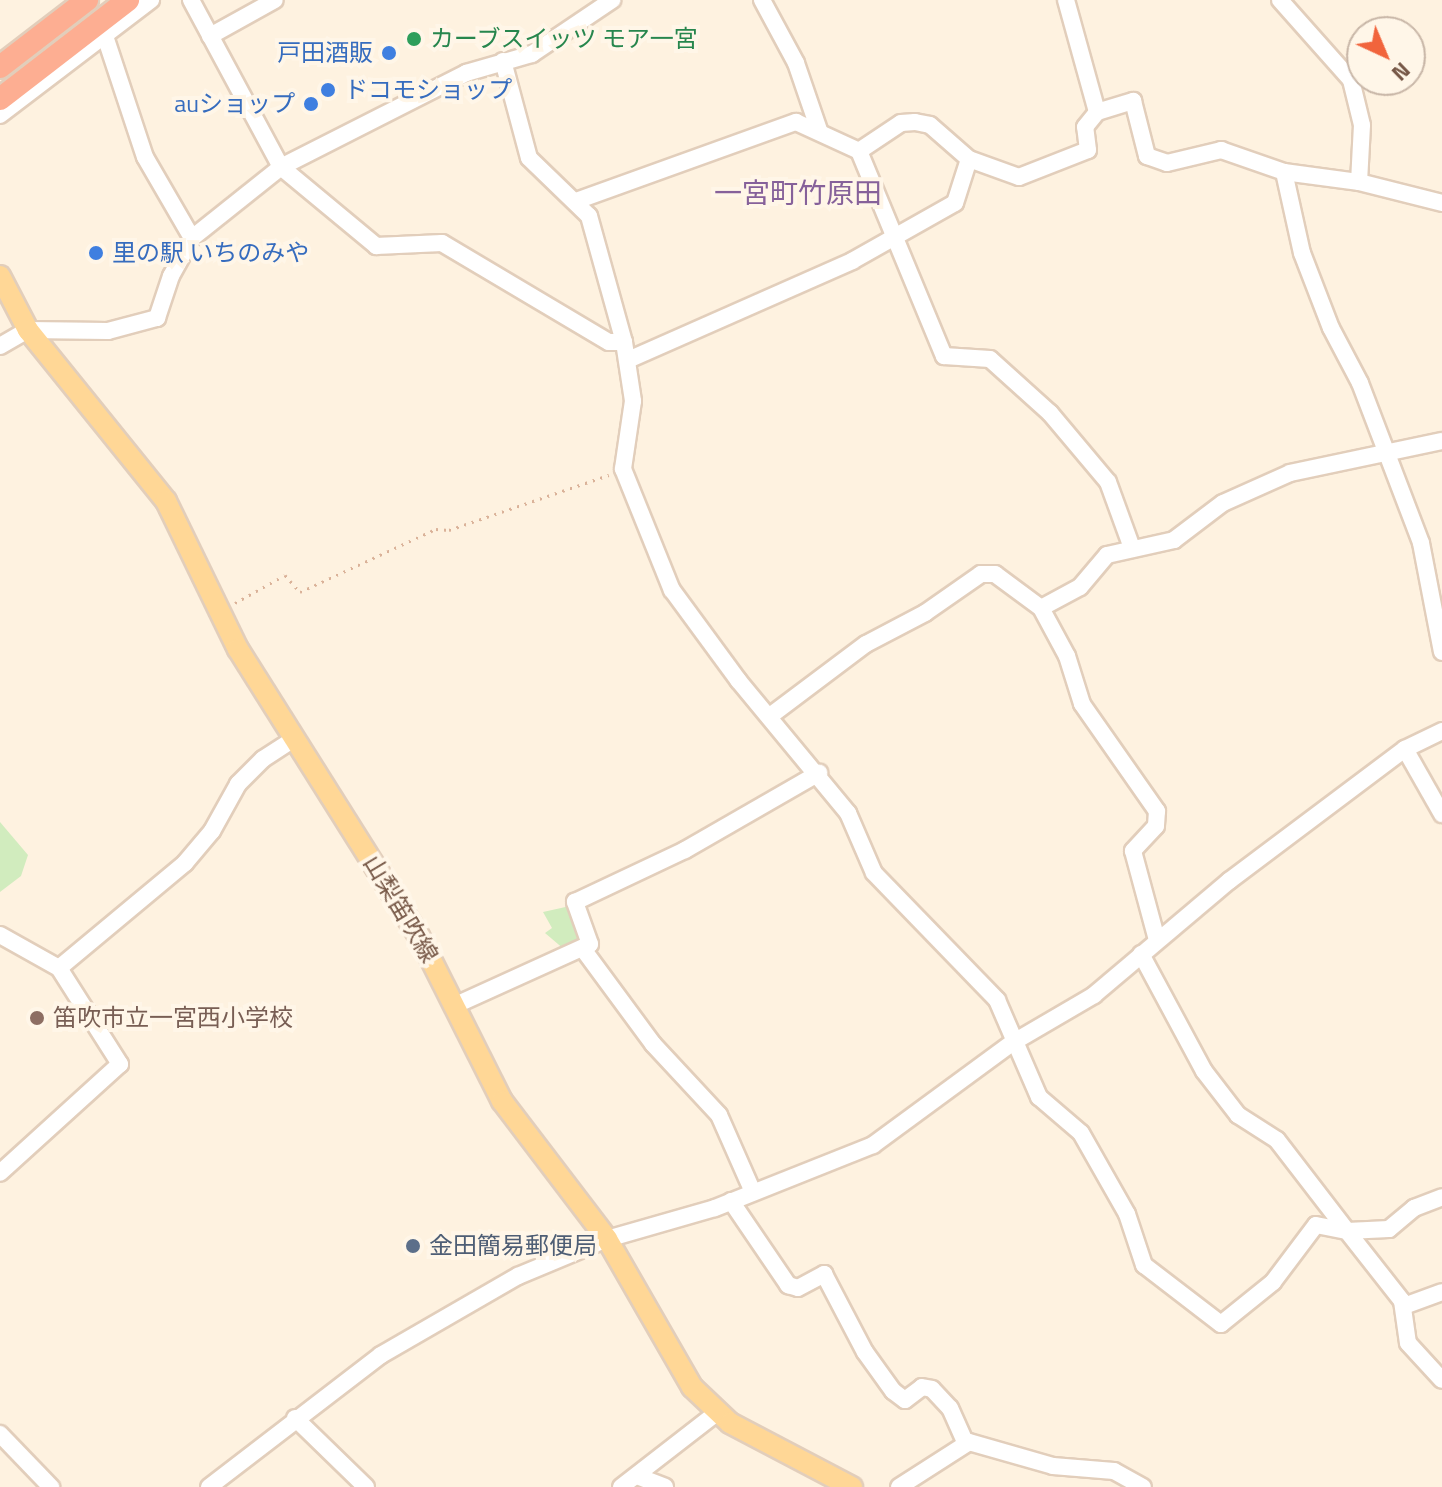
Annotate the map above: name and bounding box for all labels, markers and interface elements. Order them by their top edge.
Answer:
north arrow [1346,16,1426,96]
place label: カーブスイッツ モア一宮 [430,25,699,53]
marker: カーブスイッツ モア一宮 [405,30,423,48]
place label: 戸田酒販 [277,39,373,67]
marker: 戸田酒販 [380,44,398,62]
text: N [1384,54,1419,89]
place label: ドコモショップ [344,76,512,104]
marker: ドコモショップ [319,81,337,99]
place label: auショップ [174,90,295,118]
marker: auショップ [302,95,320,113]
district label: 一宮町竹原田 [714,176,882,210]
place label: 里の駅 いちのみや [112,239,309,267]
marker: 里の駅 いちのみや [87,244,105,262]
street label: 山梨笛吹線 [358,850,444,968]
place label: 笛吹市立一宮西小学校 [53,1004,293,1032]
marker: 笛吹市立一宮西小学校 [28,1009,46,1027]
place label: 金田簡易郵便局 [429,1232,597,1260]
marker: 金田簡易郵便局 [404,1237,422,1255]

